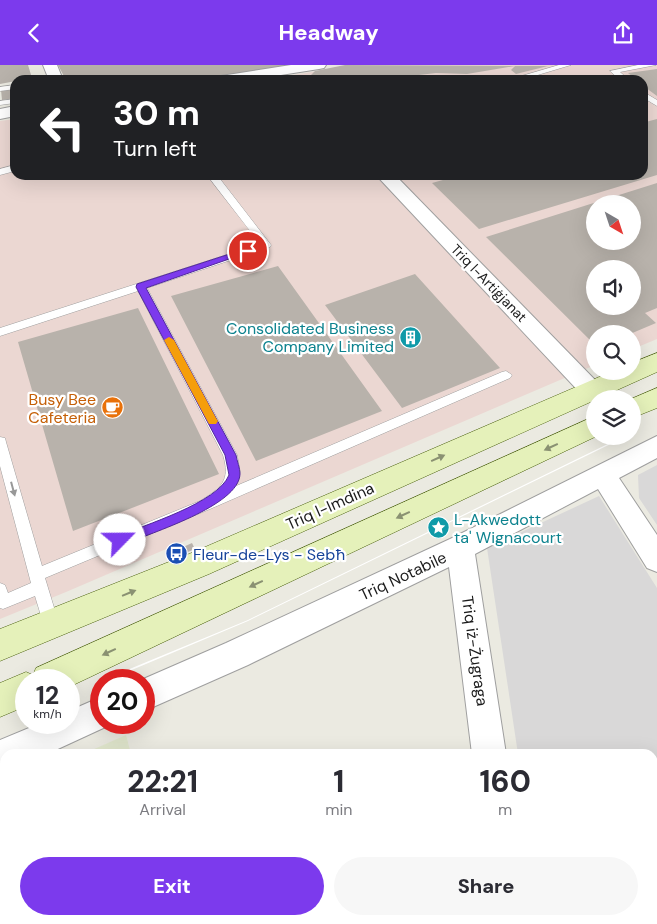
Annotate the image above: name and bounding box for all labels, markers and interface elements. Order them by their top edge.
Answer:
text: Headway [278,18,379,47]
icon: back [20,19,48,47]
icon: share [609,19,637,47]
text: 30 m [113,90,200,136]
icon: left [30,95,95,160]
text: Turn left [113,134,197,163]
north arrow [586,195,641,250]
map controls [586,195,641,445]
pin [227,230,269,272]
icon: arrive [234,237,262,265]
street label: Triq l-Artiġjanat [447,240,531,326]
button: sound [586,260,641,315]
place label: Consolidated Business Company Limited [226,318,394,357]
building icon: Consolidated Business Company Limited [398,325,422,349]
button: search [586,325,641,380]
place label: Busy Bee Cafeteria [28,389,96,428]
button: layers [586,390,641,445]
cafe icon: Busy Bee Cafeteria [100,396,124,420]
one-way arrow [544,443,558,451]
one-way arrow [431,454,445,462]
street label: Triq l-Imdina [283,477,377,535]
one-way arrow [9,481,17,496]
place label: L-Akwedott ta' Wignacourt [454,509,562,548]
one-way arrow [396,512,410,520]
position arrow [93,513,145,565]
place icon: L-Akwedott ta' Wignacourt [426,516,450,540]
bus stop icon: Fleur-de-Lys - Sebħ [165,542,189,566]
place label: Fleur-de-Lys - Sebħ [193,544,345,565]
street label: Triq Notabile [356,547,450,605]
one-way arrow [249,580,263,588]
one-way arrow [122,588,136,596]
street label: Triq iż-Żugraga [457,595,493,707]
one-way arrow [102,648,116,656]
speed limit sign: 20 [90,669,155,734]
text: 12 [36,679,59,712]
text: km/h [33,706,62,722]
text: 22:21 [127,762,198,801]
text: 1 [333,762,344,801]
text: 160 [480,762,531,801]
text: Arrival [139,799,186,820]
text: min [325,799,352,820]
text: m [498,799,512,820]
button: Exit [20,857,324,915]
button: Share [334,857,638,915]

